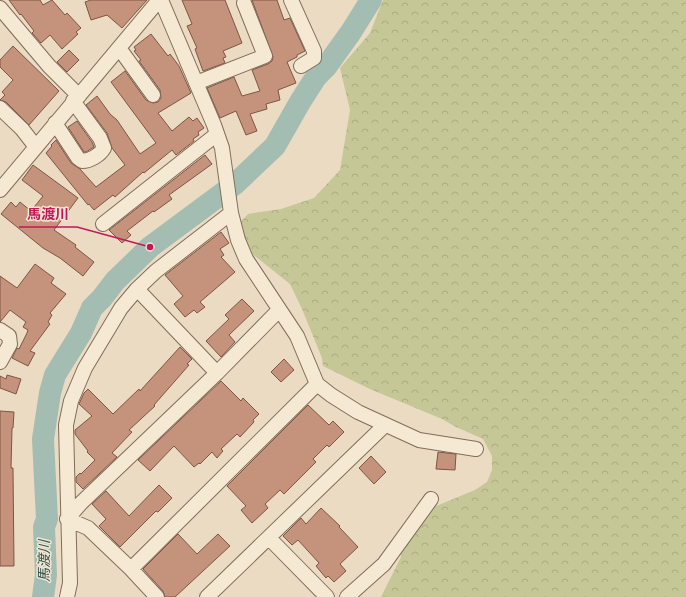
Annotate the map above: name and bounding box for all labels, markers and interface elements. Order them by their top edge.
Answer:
callout: 馬渡川 [19,201,77,227]
text: 馬渡川 [27,204,69,224]
water label: 馬渡川 [34,538,54,582]

